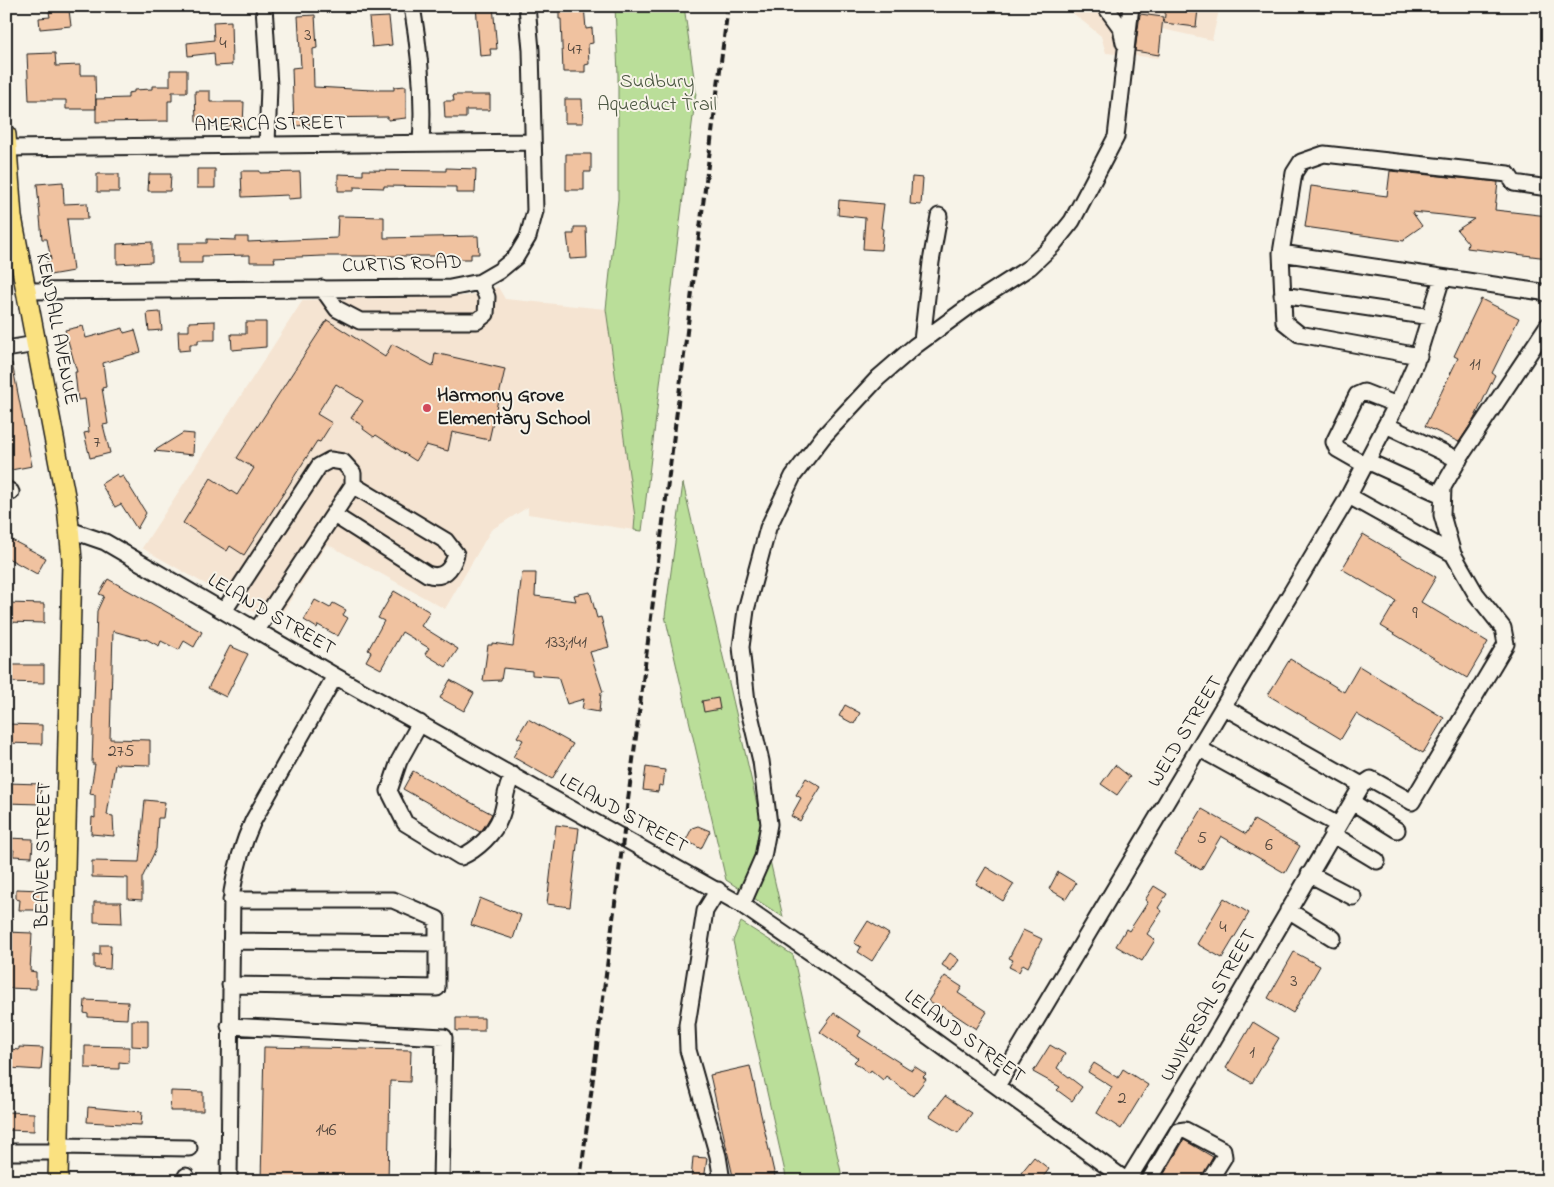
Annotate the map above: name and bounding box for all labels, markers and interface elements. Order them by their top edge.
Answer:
house number: 3 [304,23,312,49]
house number: 4 [219,31,227,57]
house number: 47 [568,37,583,63]
park label: Sudbury Aqueduct Trail [597,68,717,120]
street label: AMERICA STREET [194,109,346,141]
street label: CURTIS ROAD [341,248,463,282]
street label: KENDALL AVENUE [27,251,85,407]
house number: 11 [1469,352,1481,378]
place label: Harmony Grove Elementary School [437,382,590,435]
marker: Harmony Grove Elementary School [421,402,433,414]
house number: 7 [93,430,101,456]
street label: LELAND STREET [202,567,340,663]
house number: 9 [1412,601,1418,627]
house number: 133;141 [545,630,587,656]
street label: WELD STREET [1141,671,1231,793]
house number: 275 [108,739,134,765]
street label: LELAND STREET [553,767,693,861]
street label: BEAVER STREET [28,781,60,930]
house number: 5 [1197,826,1207,852]
house number: 6 [1265,833,1273,859]
house number: 4 [1219,915,1227,941]
street label: UNIVERSAL STREET [1153,924,1265,1088]
house number: 3 [1290,969,1298,995]
street label: LELAND STREET [897,983,1031,1091]
house number: 1 [1249,1040,1255,1066]
house number: 2 [1118,1086,1127,1112]
house number: 146 [315,1118,337,1144]

